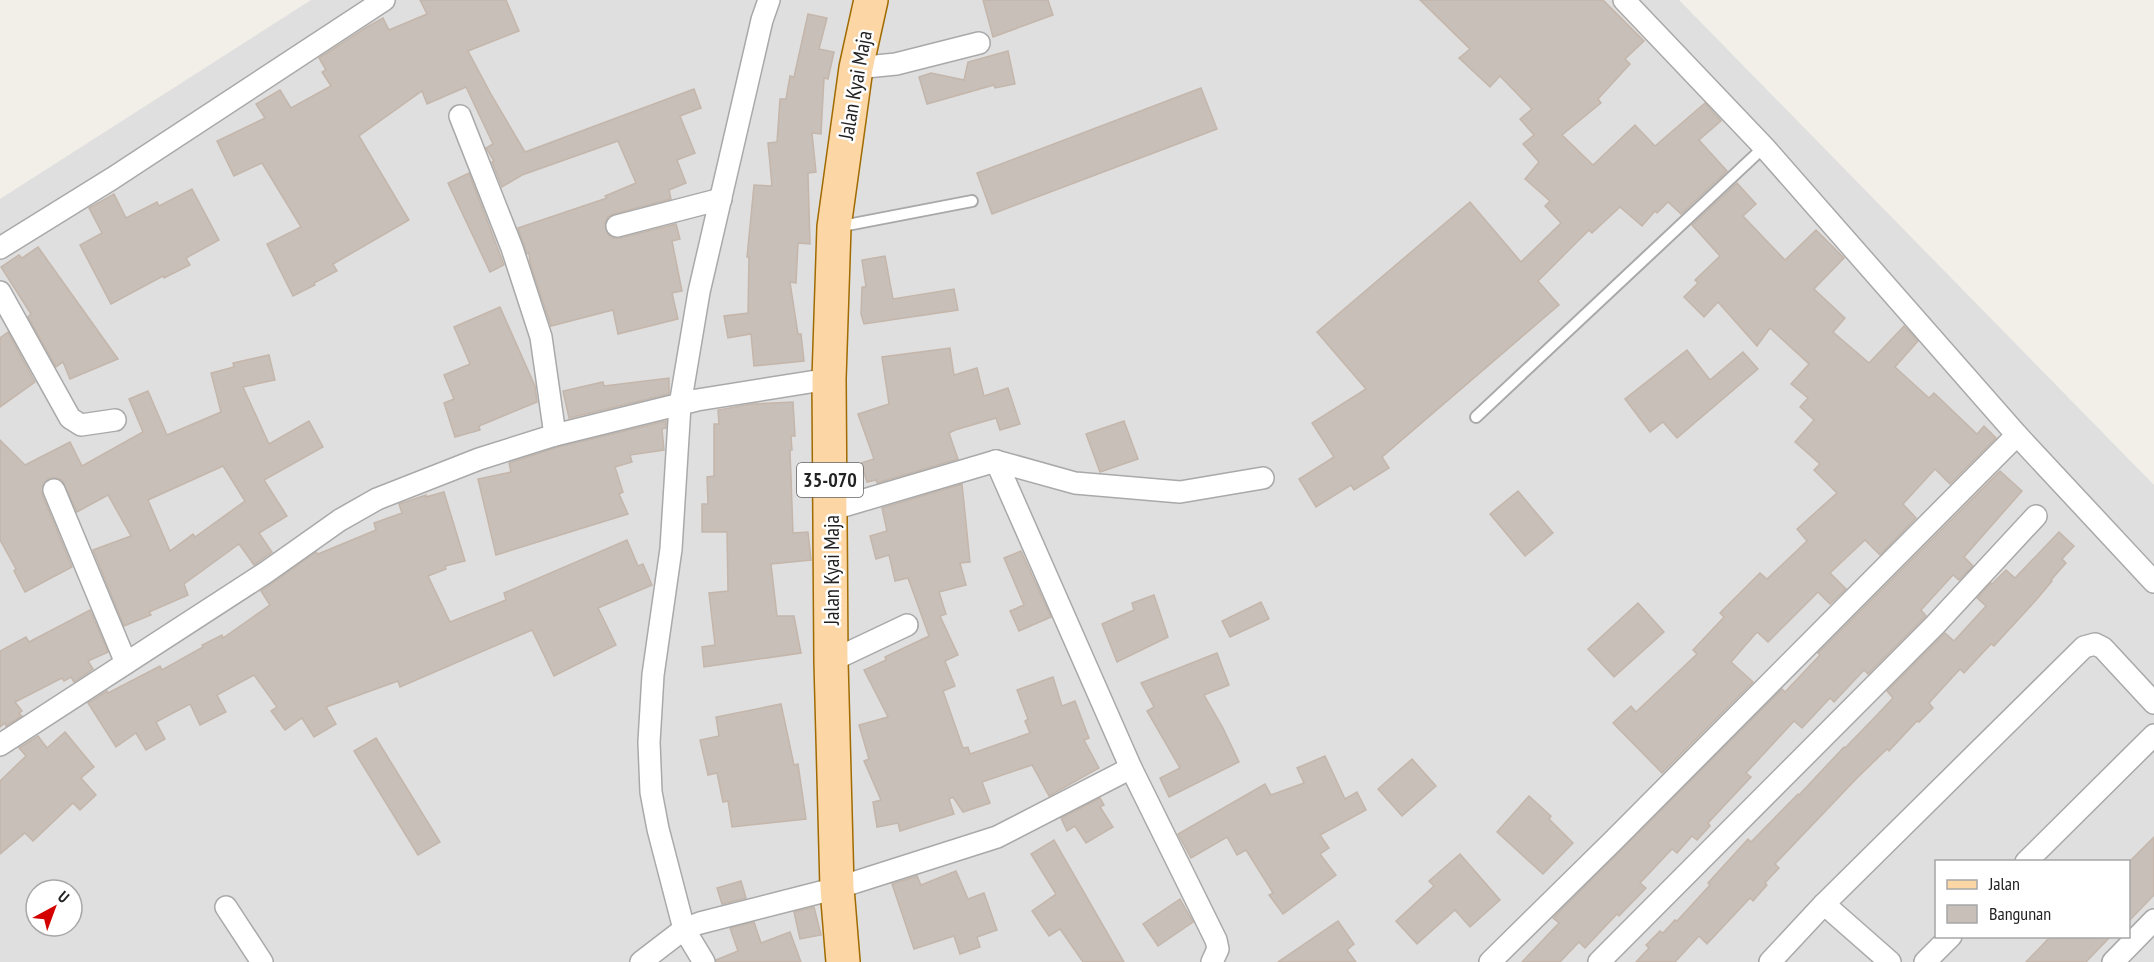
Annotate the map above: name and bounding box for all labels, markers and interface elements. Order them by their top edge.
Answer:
street label: Jalan Kyai Maja [832,29,878,142]
road number: 35-070 [797,463,863,497]
street label: Jalan Kyai Maja [818,515,845,626]
legend [1935,860,2130,938]
text: Jalan [1988,872,2020,895]
north arrow [24,878,84,938]
text: U [54,886,74,907]
text: Bangunan [1989,902,2051,925]

